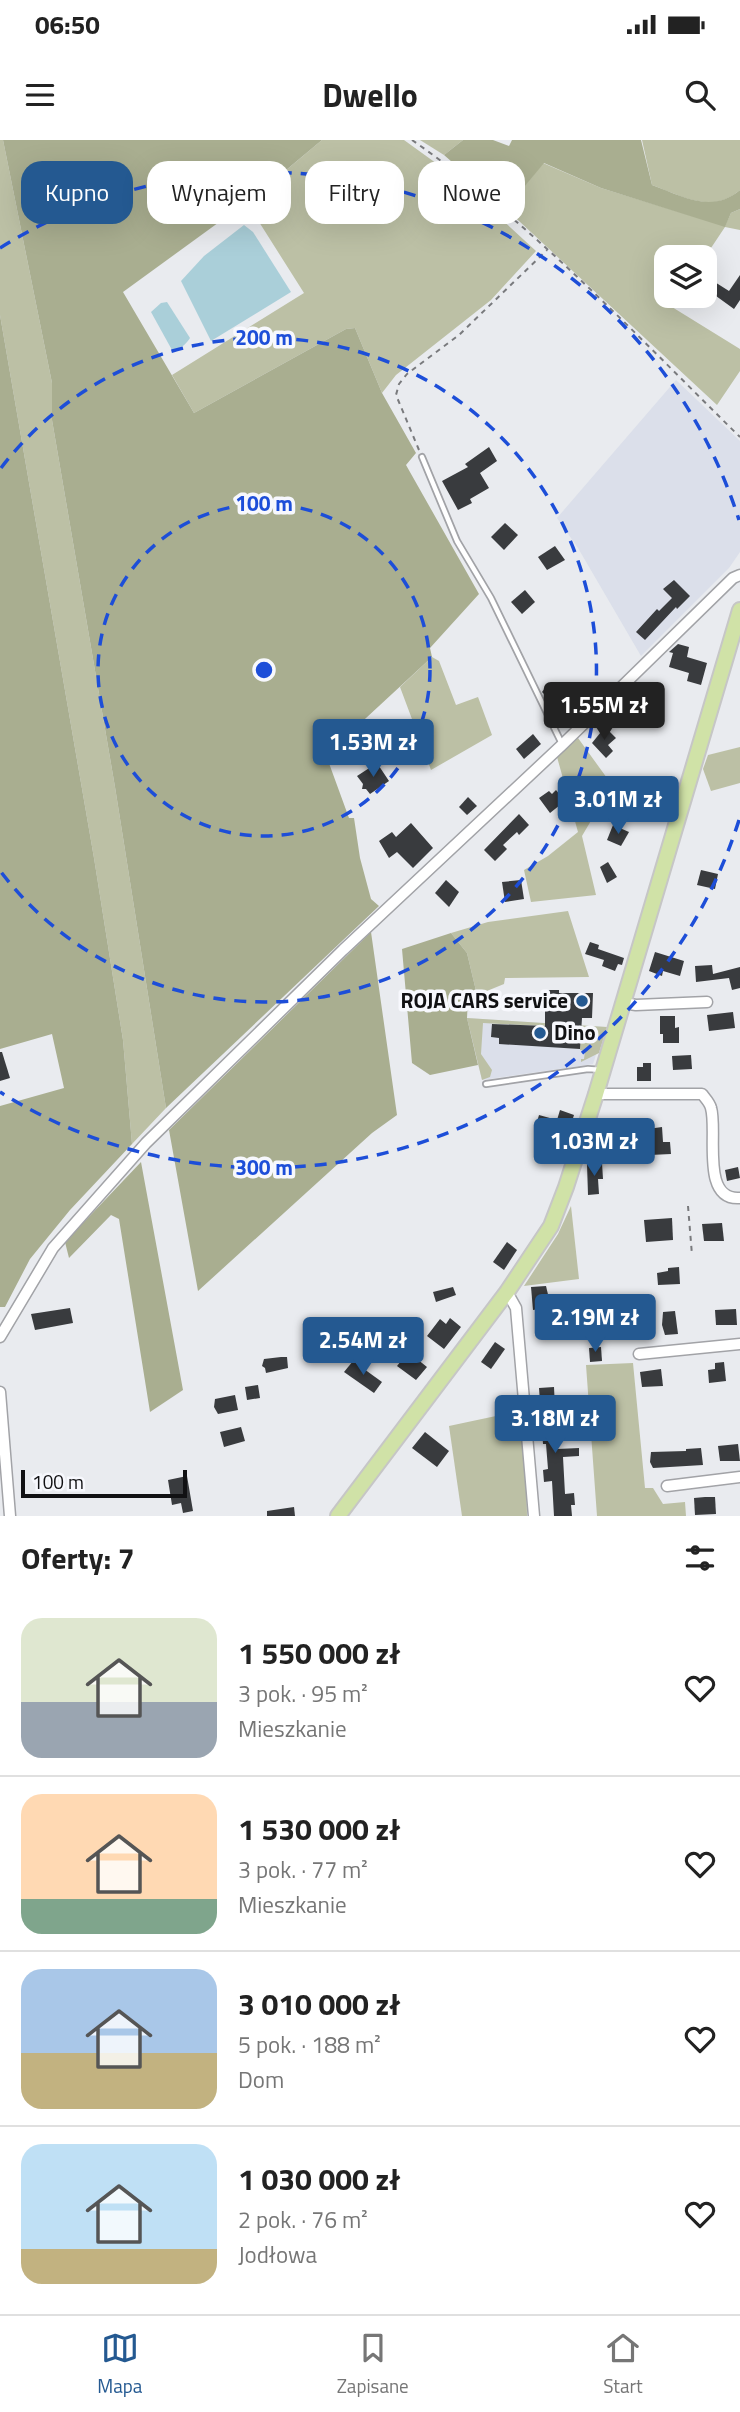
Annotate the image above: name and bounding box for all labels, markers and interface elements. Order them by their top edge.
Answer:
text: 06:50 [35,5,100,44]
text: Dwello [322,71,418,119]
icon: menu [21,76,59,114]
icon: search [681,76,719,114]
chip: Kupno [21,161,133,224]
chip: Wynajem [147,161,291,224]
chip: Filtry [305,161,404,224]
chip: Nowe [418,161,525,224]
map controls [654,245,717,308]
button: layers [654,245,717,308]
text: 200 m [235,321,293,353]
text: 100 m [235,487,293,519]
centre of rings [252,658,276,682]
pin: 1.55M zł [532,682,676,742]
text: 1.55M zł [560,687,648,722]
pin: 1.53M zł [301,720,445,779]
text: 1.53M zł [329,724,417,759]
pin: 3.01M zł [546,776,690,836]
text: 3.01M zł [574,781,662,816]
place label: ROJA CARS service [400,984,568,1016]
marker: ROJA CARS service [574,993,590,1009]
place label: Dino [554,1016,596,1048]
marker: Dino [532,1025,548,1041]
pin: 1.03M zł [522,1118,666,1178]
text: 1.03M zł [550,1123,638,1158]
text: 300 m [235,1151,293,1183]
pin: 2.19M zł [523,1294,667,1354]
text: 2.19M zł [551,1299,639,1334]
pin: 2.54M zł [291,1318,435,1377]
text: 2.54M zł [319,1322,407,1357]
pin: 3.18M zł [483,1396,627,1455]
text: 3.18M zł [511,1400,599,1435]
scale bar [21,1467,187,1499]
text: 100 m [32,1467,84,1496]
text: Oferty: 7 [21,1535,135,1581]
icon: filters [681,1539,719,1577]
text: 1 550 000 zł [238,1630,400,1676]
icon: home [77,1646,161,1730]
icon: heart [681,1669,719,1707]
text: 3 pok. · 95 m² [238,1676,368,1711]
text: Mieszkanie [238,1711,347,1746]
text: 1 530 000 zł [238,1806,400,1852]
icon: home [77,1822,161,1906]
icon: heart [681,1845,719,1883]
text: 3 pok. · 77 m² [238,1852,368,1887]
text: Mieszkanie [238,1887,347,1922]
text: 3 010 000 zł [238,1981,400,2027]
icon: home [77,1997,161,2081]
icon: heart [681,2020,719,2058]
text: 5 pok. · 188 m² [238,2027,381,2062]
text: Dom [238,2062,284,2097]
text: 1 030 000 zł [238,2156,400,2202]
icon: home [77,2172,161,2256]
icon: heart [681,2195,719,2233]
text: 2 pok. · 76 m² [238,2202,368,2237]
text: Jodłowa [238,2237,317,2272]
tab: Mapa [97,2329,142,2400]
tab: Zapisane [337,2329,409,2400]
tab: Start [603,2329,643,2400]

